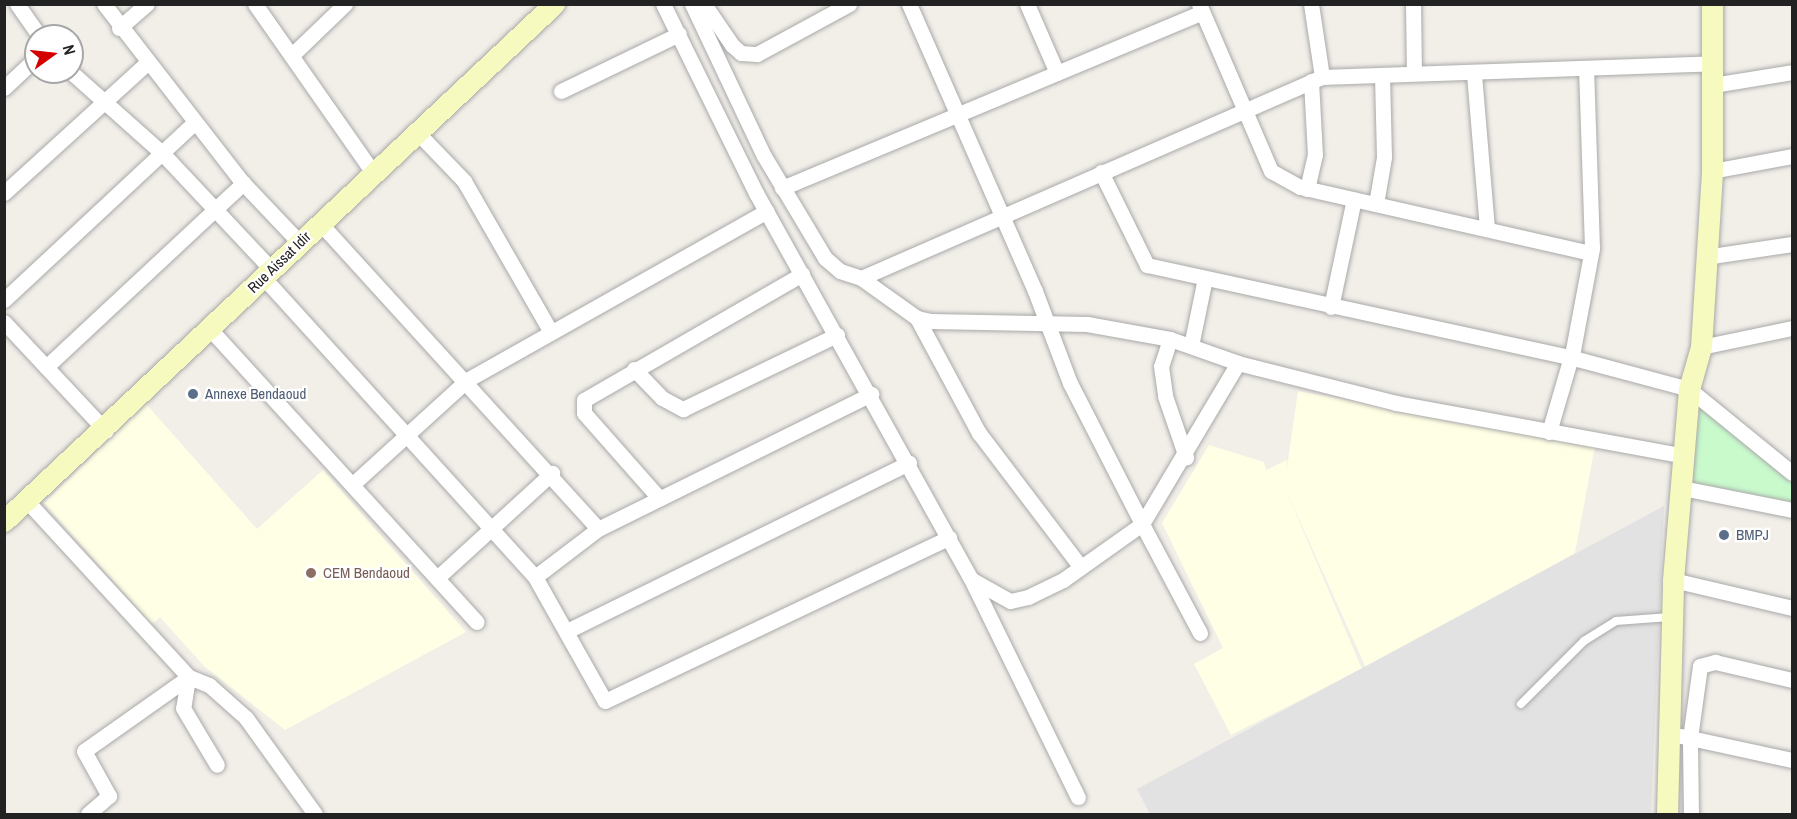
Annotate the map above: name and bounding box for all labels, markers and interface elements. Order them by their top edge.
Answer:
north arrow [24,24,84,84]
text: N [58,42,81,57]
street label: Rue Aissat Idir [243,227,315,297]
place label: Annexe Bendaoud [205,385,306,403]
marker: Annexe Bendaoud [186,387,200,401]
place label: BMPJ [1736,526,1769,544]
marker: BMPJ [1717,528,1731,542]
place label: CEM Bendaoud [323,564,410,582]
marker: CEM Bendaoud [304,566,318,580]

